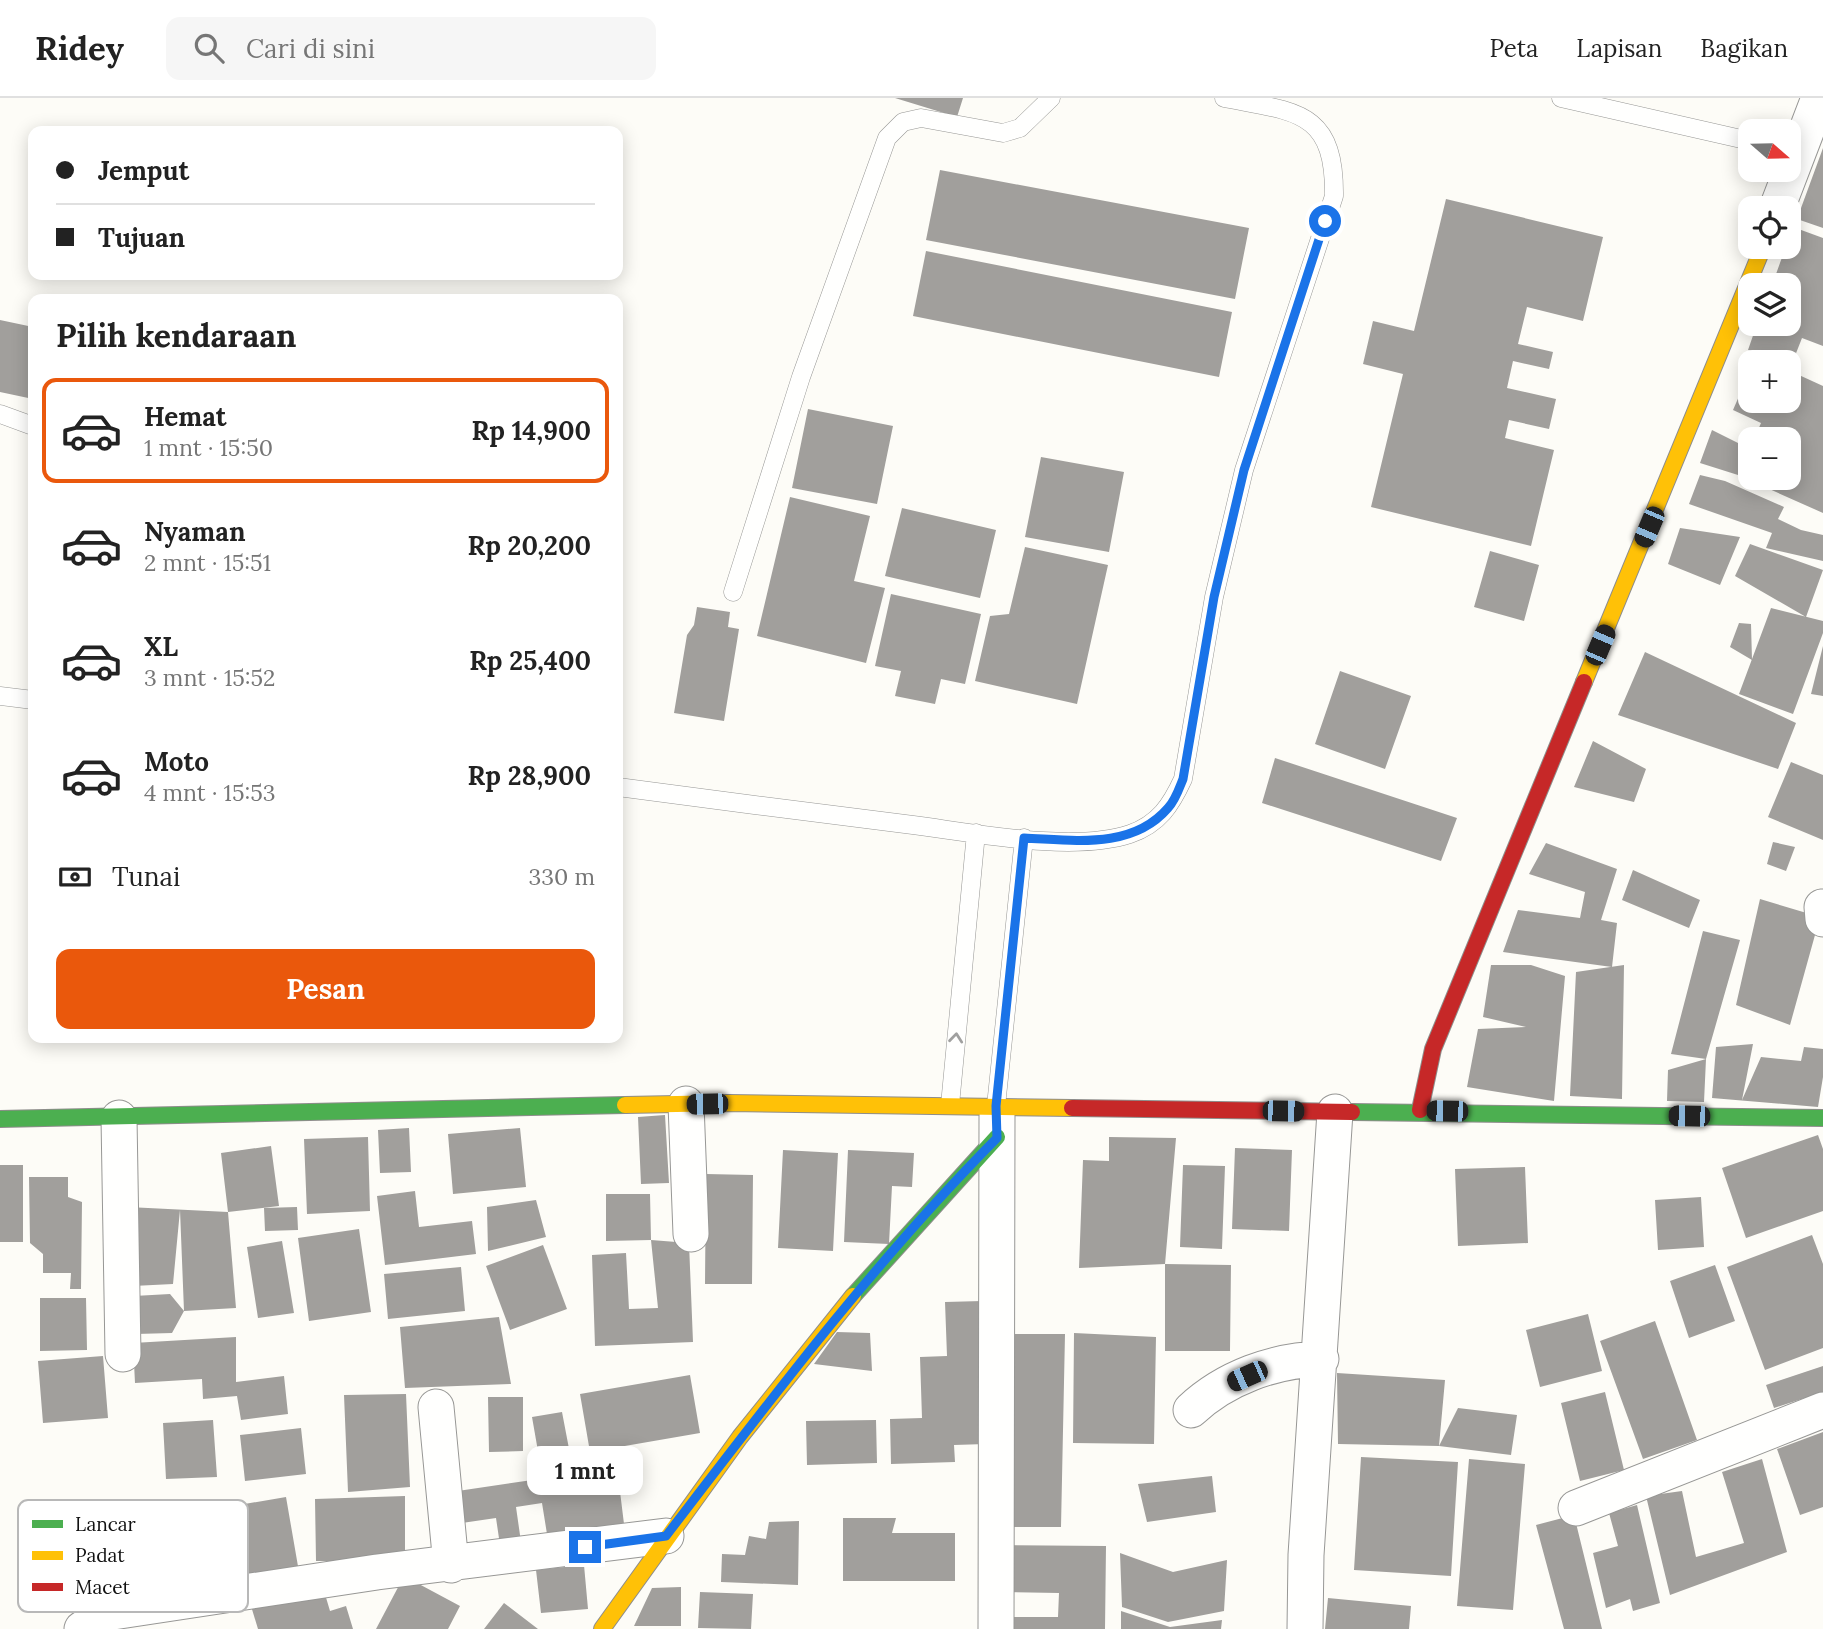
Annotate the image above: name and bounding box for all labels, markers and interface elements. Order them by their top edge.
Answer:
search box [166,17,656,80]
text: Ridey [35,27,124,69]
icon: search [190,29,228,67]
text: Cari di sini [246,32,375,65]
text: Peta [1490,33,1538,64]
text: Lapisan [1576,33,1662,64]
text: Bagikan [1700,33,1788,64]
north arrow [1738,119,1801,182]
map controls [1738,119,1801,490]
text: Jemput [98,154,189,187]
button: locate [1738,196,1801,259]
route start [1309,205,1341,237]
text: Tujuan [98,221,185,254]
button: layers [1738,273,1801,336]
text: Pilih kendaraan [56,315,296,356]
button: + [1738,350,1801,413]
icon: car [60,399,123,462]
text: Hemat [144,400,226,433]
text: Rp 14,900 [472,414,591,447]
button: − [1738,427,1801,490]
text: 1 mnt · 15:50 [144,433,273,462]
car [1632,504,1667,550]
icon: car [60,514,123,577]
text: Nyaman [144,515,245,548]
text: Rp 20,200 [467,529,591,562]
text: 2 mnt · 15:51 [144,548,271,577]
car [1583,622,1618,668]
icon: car [60,629,123,692]
text: XL [144,630,178,663]
text: Rp 25,400 [469,644,591,677]
text: 3 mnt · 15:52 [144,663,275,692]
icon: car [60,744,123,807]
text: Moto [144,745,209,778]
text: Rp 28,900 [468,759,591,792]
text: 4 mnt · 15:53 [144,778,276,807]
icon: cash [56,858,94,896]
text: Tunai [112,860,180,893]
text: 330 m [528,862,595,891]
button: Pesan [56,949,595,1029]
one-way arrow [949,1032,964,1043]
car [686,1093,729,1115]
car [1262,1100,1305,1122]
car [1426,1100,1469,1122]
car [1668,1105,1711,1127]
car [1224,1358,1271,1394]
callout: 1 mnt [527,1446,643,1494]
text: 1 mnt [555,1456,615,1485]
legend [18,1500,248,1612]
text: Lancar [75,1512,137,1536]
route end [569,1531,601,1563]
text: Padat [75,1543,125,1567]
text: Macet [75,1575,130,1599]

